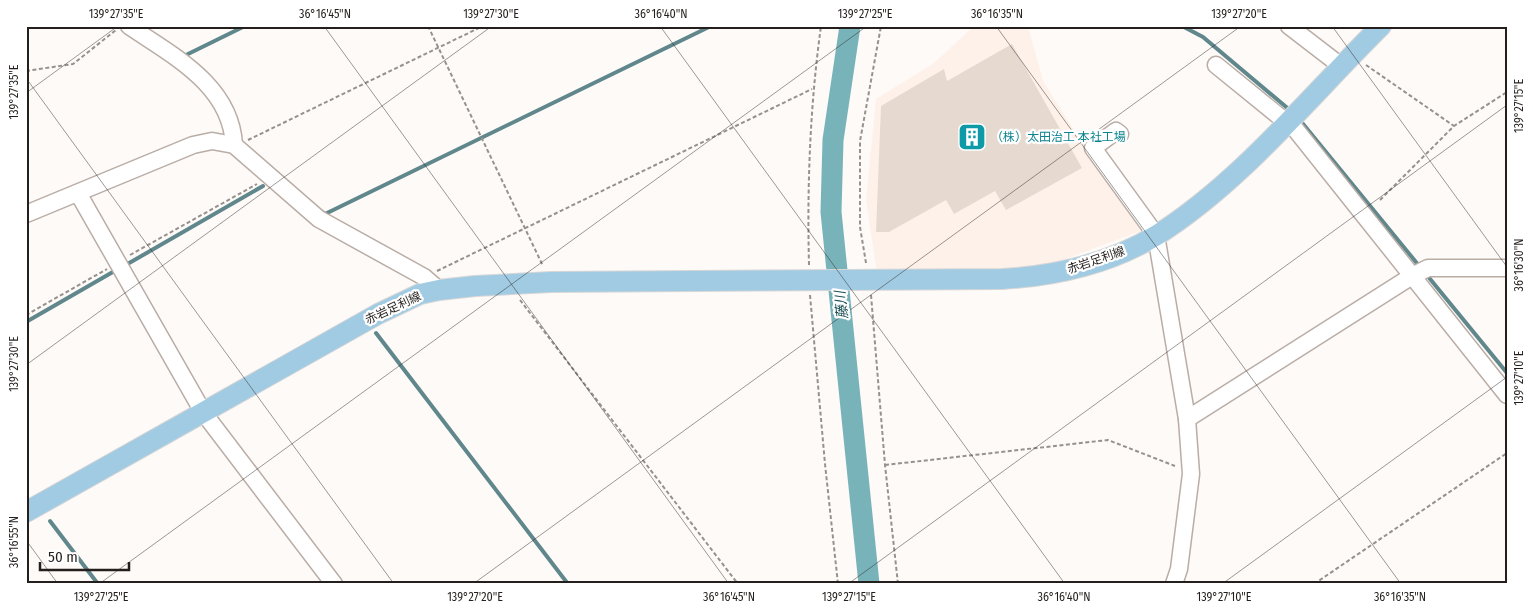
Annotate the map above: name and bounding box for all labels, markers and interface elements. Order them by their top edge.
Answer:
text: 139°27'35"E [89,7,144,21]
text: 36°16'45"N [299,7,351,21]
text: 139°27'30"E [463,7,519,21]
text: 36°16'40"N [635,7,687,21]
text: 139°27'25"E [838,7,893,21]
text: 36°16'35"N [971,7,1023,21]
text: 139°27'20"E [1211,7,1267,21]
text: 139°27'35"E [7,64,21,119]
text: 139°27'15"E [1512,79,1526,133]
building icon: （株）太田治工 本社工場 [957,122,987,152]
place label: （株）太田治工 本社工場 [991,130,1126,144]
text: 36°16'30"N [1512,238,1526,292]
street label: 赤岩足利線 [1065,244,1127,276]
water label: 藤川 [831,288,851,320]
street label: 赤岩足利線 [363,289,423,327]
text: 139°27'30"E [7,336,21,392]
text: 139°27'10"E [1512,350,1526,406]
text: 36°16'55"N [7,516,21,568]
scale bar [40,540,129,572]
text: 50 m [48,548,78,566]
text: 139°27'25"E [74,590,129,604]
text: 139°27'20"E [447,590,503,604]
text: 36°16'45"N [703,590,755,604]
text: 139°27'15"E [822,590,876,604]
text: 36°16'40"N [1038,590,1090,604]
text: 139°27'10"E [1197,590,1252,604]
text: 36°16'35"N [1374,590,1426,604]

